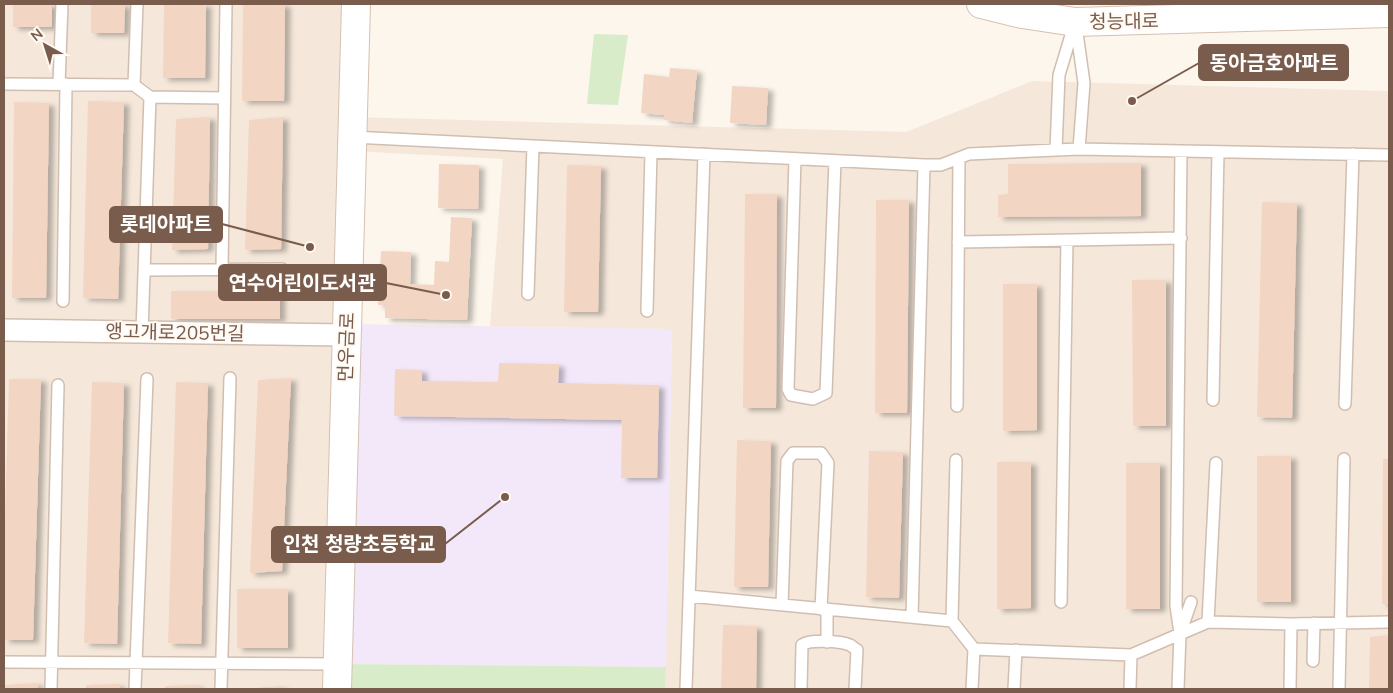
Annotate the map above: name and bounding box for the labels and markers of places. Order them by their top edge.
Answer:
callout: 동아금호아파트 [1199,45,1348,80]
callout: 롯데아파트 [110,207,222,242]
callout: 연수어린이도서관 [219,265,386,300]
callout: 인천 청량초등학교 [272,527,445,562]

